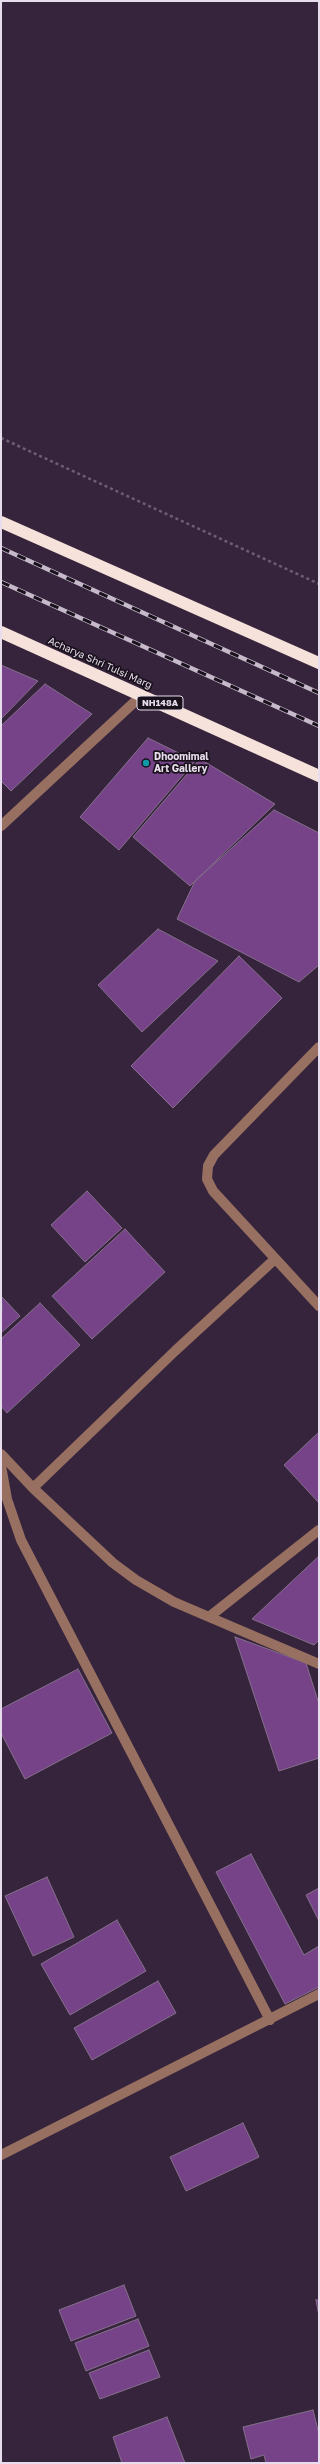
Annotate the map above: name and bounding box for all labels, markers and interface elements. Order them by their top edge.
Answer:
street label: Acharya Shri Tulsi Marg [46,635,154,691]
road number: NH148A [137,696,183,710]
place label: Dhoomimal Art Gallery [154,751,209,774]
marker: Dhoomimal Art Gallery [141,758,151,768]

